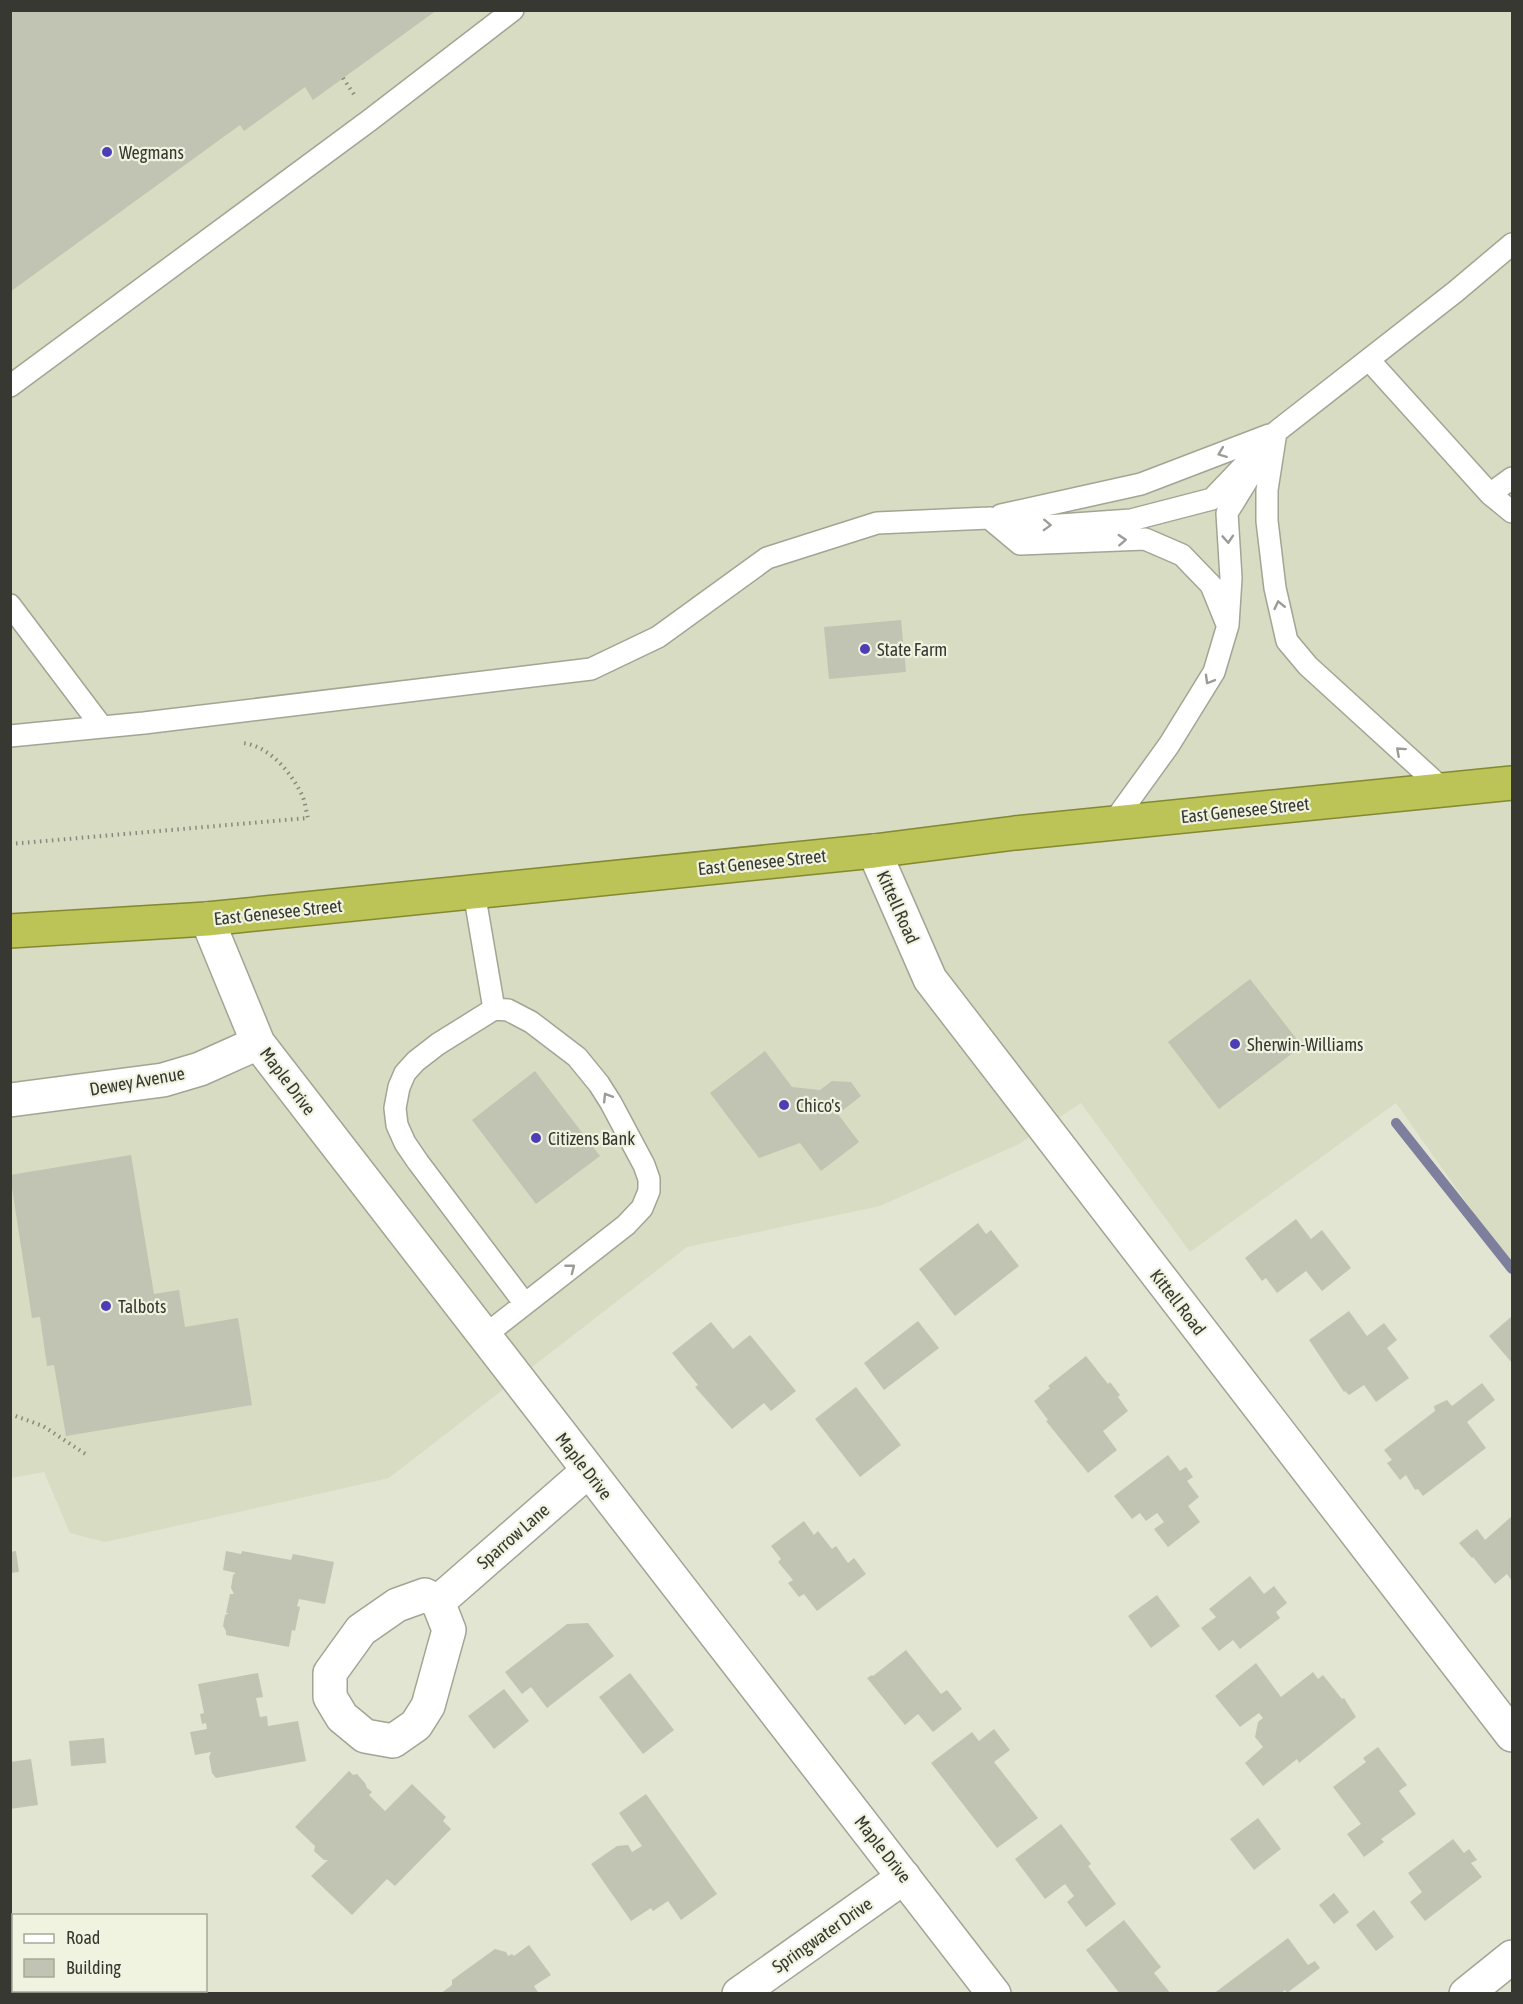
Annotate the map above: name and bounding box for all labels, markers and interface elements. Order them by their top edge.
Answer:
place label: Wegmans [119,142,184,163]
marker: Wegmans [100,145,114,159]
one-way arrow [1217,446,1228,458]
one-way arrow [1042,519,1051,532]
one-way arrow [1118,534,1127,547]
one-way arrow [1222,535,1235,544]
one-way arrow [1274,600,1287,610]
place label: State Farm [877,639,947,660]
marker: State Farm [858,642,872,656]
one-way arrow [1205,674,1216,684]
one-way arrow [1397,747,1407,758]
street label: East Genesee Street [1180,793,1310,827]
street label: East Genesee Street [697,845,827,879]
street label: Kittell Road [873,867,923,947]
street label: East Genesee Street [213,895,343,929]
place label: Sherwin-Williams [1247,1034,1363,1055]
marker: Sherwin-Williams [1228,1037,1242,1051]
street label: Maple Drive [256,1043,320,1119]
street label: Dewey Avenue [88,1062,186,1100]
one-way arrow [602,1093,614,1103]
place label: Chico's [796,1095,841,1116]
marker: Chico's [777,1098,791,1112]
place label: Citizens Bank [548,1128,635,1149]
marker: Citizens Bank [529,1131,543,1145]
one-way arrow [564,1265,575,1276]
street label: Kittell Road [1146,1265,1210,1339]
place label: Talbots [118,1296,166,1317]
marker: Talbots [99,1299,113,1313]
street label: Maple Drive [551,1428,617,1504]
street label: Sparrow Lane [473,1499,553,1573]
street label: Maple Drive [850,1811,916,1887]
street label: Springwater Drive [768,1893,876,1977]
legend [12,1914,207,1992]
text: Road [66,1927,100,1948]
text: Building [66,1957,121,1978]

